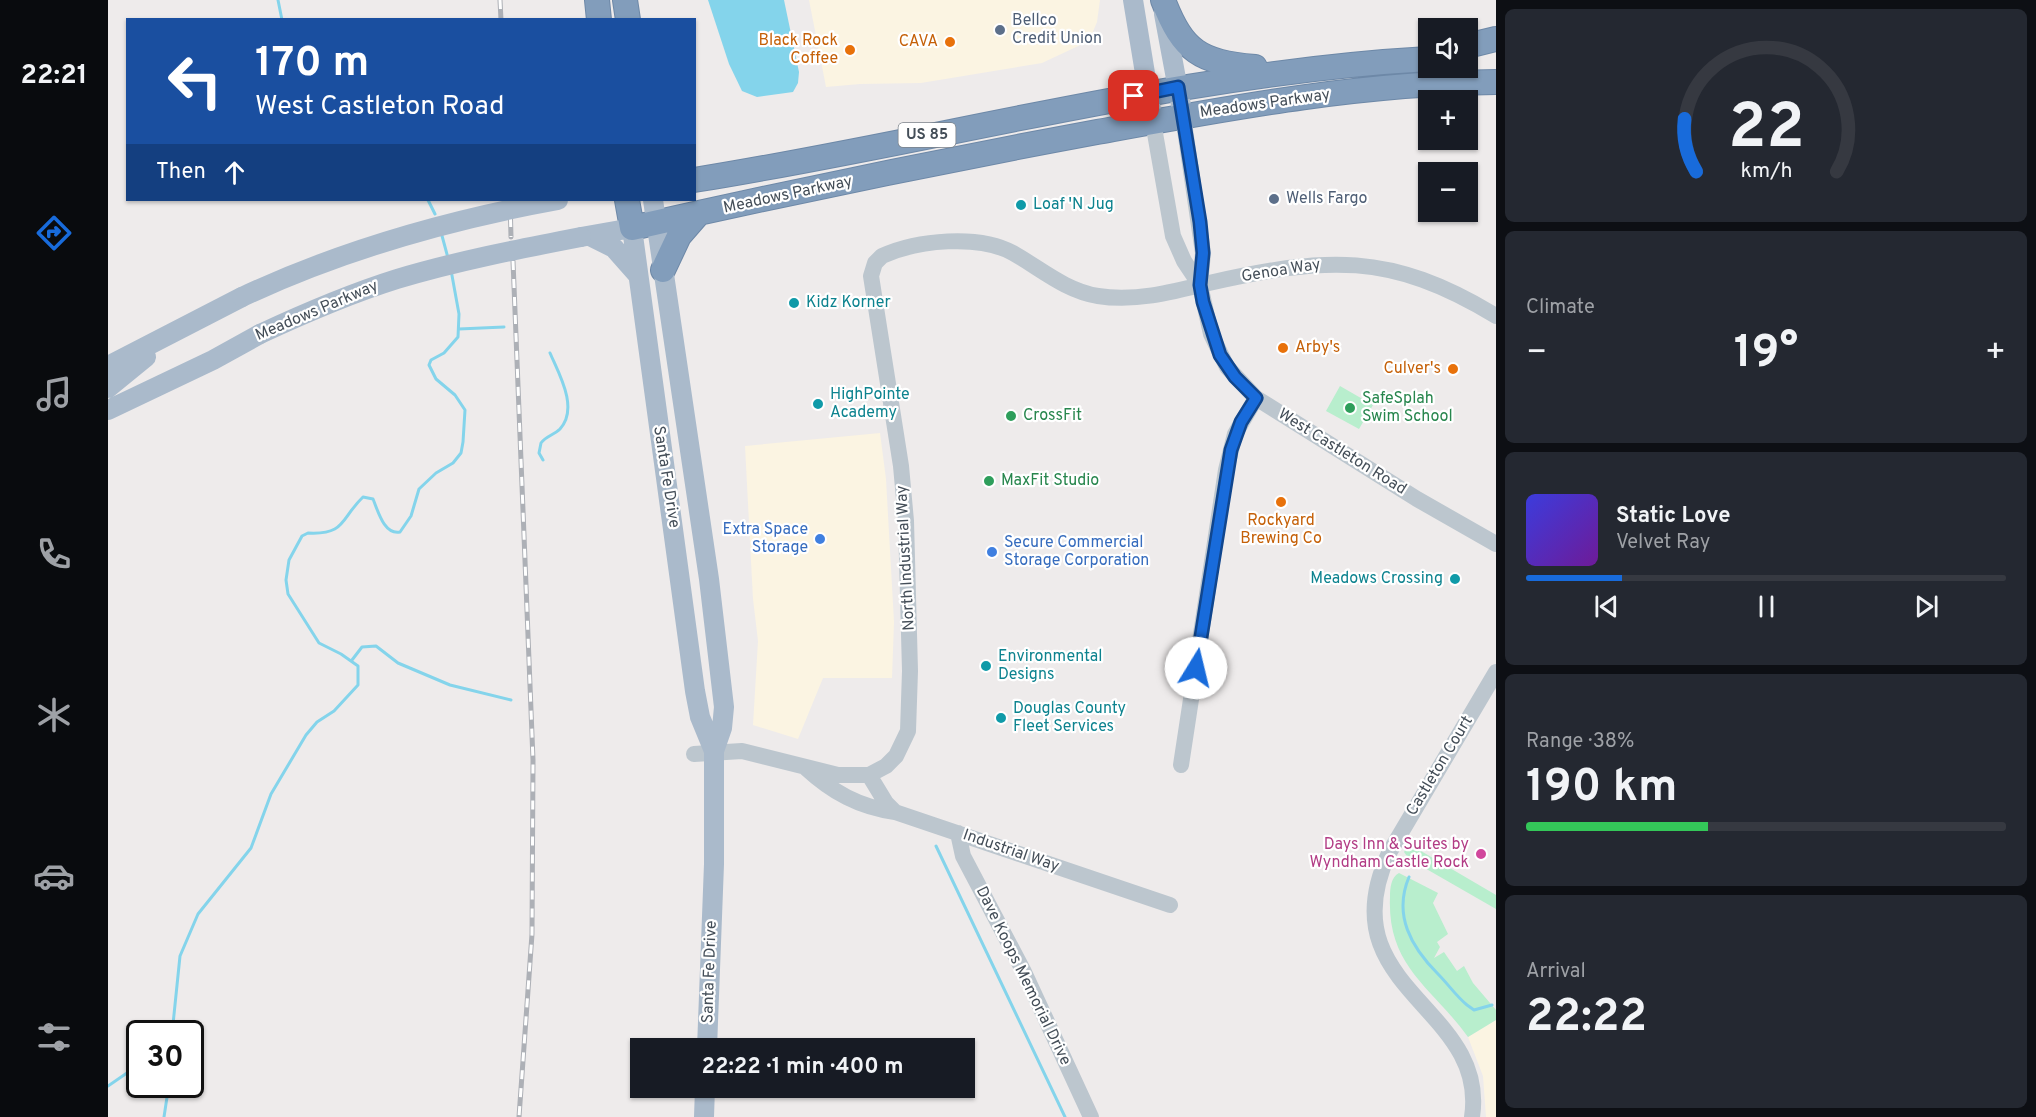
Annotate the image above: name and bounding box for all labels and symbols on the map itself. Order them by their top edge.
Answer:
place label: Bellco Credit Union [1012,11,1102,49]
marker: Bellco Credit Union [993,23,1007,37]
place label: Black Rock Coffee [758,31,838,69]
place label: CAVA [899,32,938,52]
marker: CAVA [943,35,957,49]
marker: Black Rock Coffee [843,43,857,57]
pin [1108,70,1159,121]
street label: Meadows Parkway [1199,85,1331,123]
road number: US 85 [898,123,956,147]
street label: Meadows Parkway [722,172,854,218]
place label: Wells Fargo [1286,189,1367,209]
marker: Wells Fargo [1267,192,1281,206]
place label: Loaf 'N Jug [1033,195,1114,215]
marker: Loaf 'N Jug [1014,198,1028,212]
street label: Genoa Way [1240,255,1322,287]
street label: Meadows Parkway [253,276,381,346]
place label: Kidz Korner [806,293,891,313]
marker: Kidz Korner [787,296,801,310]
place label: Arby's [1295,338,1340,358]
marker: Arby's [1276,341,1290,355]
place label: Culver's [1383,359,1441,379]
marker: Culver's [1446,362,1460,376]
place label: HighPointe Academy [830,385,910,423]
place label: SafeSplah Swim School [1362,389,1453,427]
marker: HighPointe Academy [811,397,825,411]
marker: SafeSplah Swim School [1343,401,1357,415]
street label: West Castleton Road [1274,404,1410,500]
place label: CrossFit [1023,406,1082,426]
marker: CrossFit [1004,409,1018,423]
street label: Santa Fe Drive [648,425,684,529]
place label: MaxFit Studio [1001,471,1099,491]
marker: MaxFit Studio [982,474,996,488]
street label: North Industrial Way [892,485,920,631]
marker: Rockyard Brewing Co [1274,495,1288,509]
place label: Rockyard Brewing Co [1240,511,1322,549]
place label: Extra Space Storage [723,520,808,558]
marker: Extra Space Storage [813,532,827,546]
place label: Secure Commercial Storage Corporation [1004,533,1149,571]
marker: Secure Commercial Storage Corporation [985,545,999,559]
place label: Meadows Crossing [1310,569,1443,589]
marker: Meadows Crossing [1448,572,1462,586]
position arrow [1164,636,1228,700]
place label: Environmental Designs [998,647,1102,685]
marker: Environmental Designs [979,659,993,673]
place label: Douglas County Fleet Services [1013,699,1126,737]
marker: Douglas County Fleet Services [994,711,1008,725]
street label: Castleton Court [1402,712,1478,820]
street label: Industrial Way [960,825,1062,877]
place label: Days Inn & Suites by Wyndham Castle Rock [1310,835,1469,873]
marker: Days Inn & Suites by Wyndham Castle Rock [1474,847,1488,861]
street label: Dave Koops Memorial Drive [971,883,1075,1069]
street label: Santa Fe Drive [698,920,722,1024]
speed limit sign: 30 [126,1020,204,1098]

